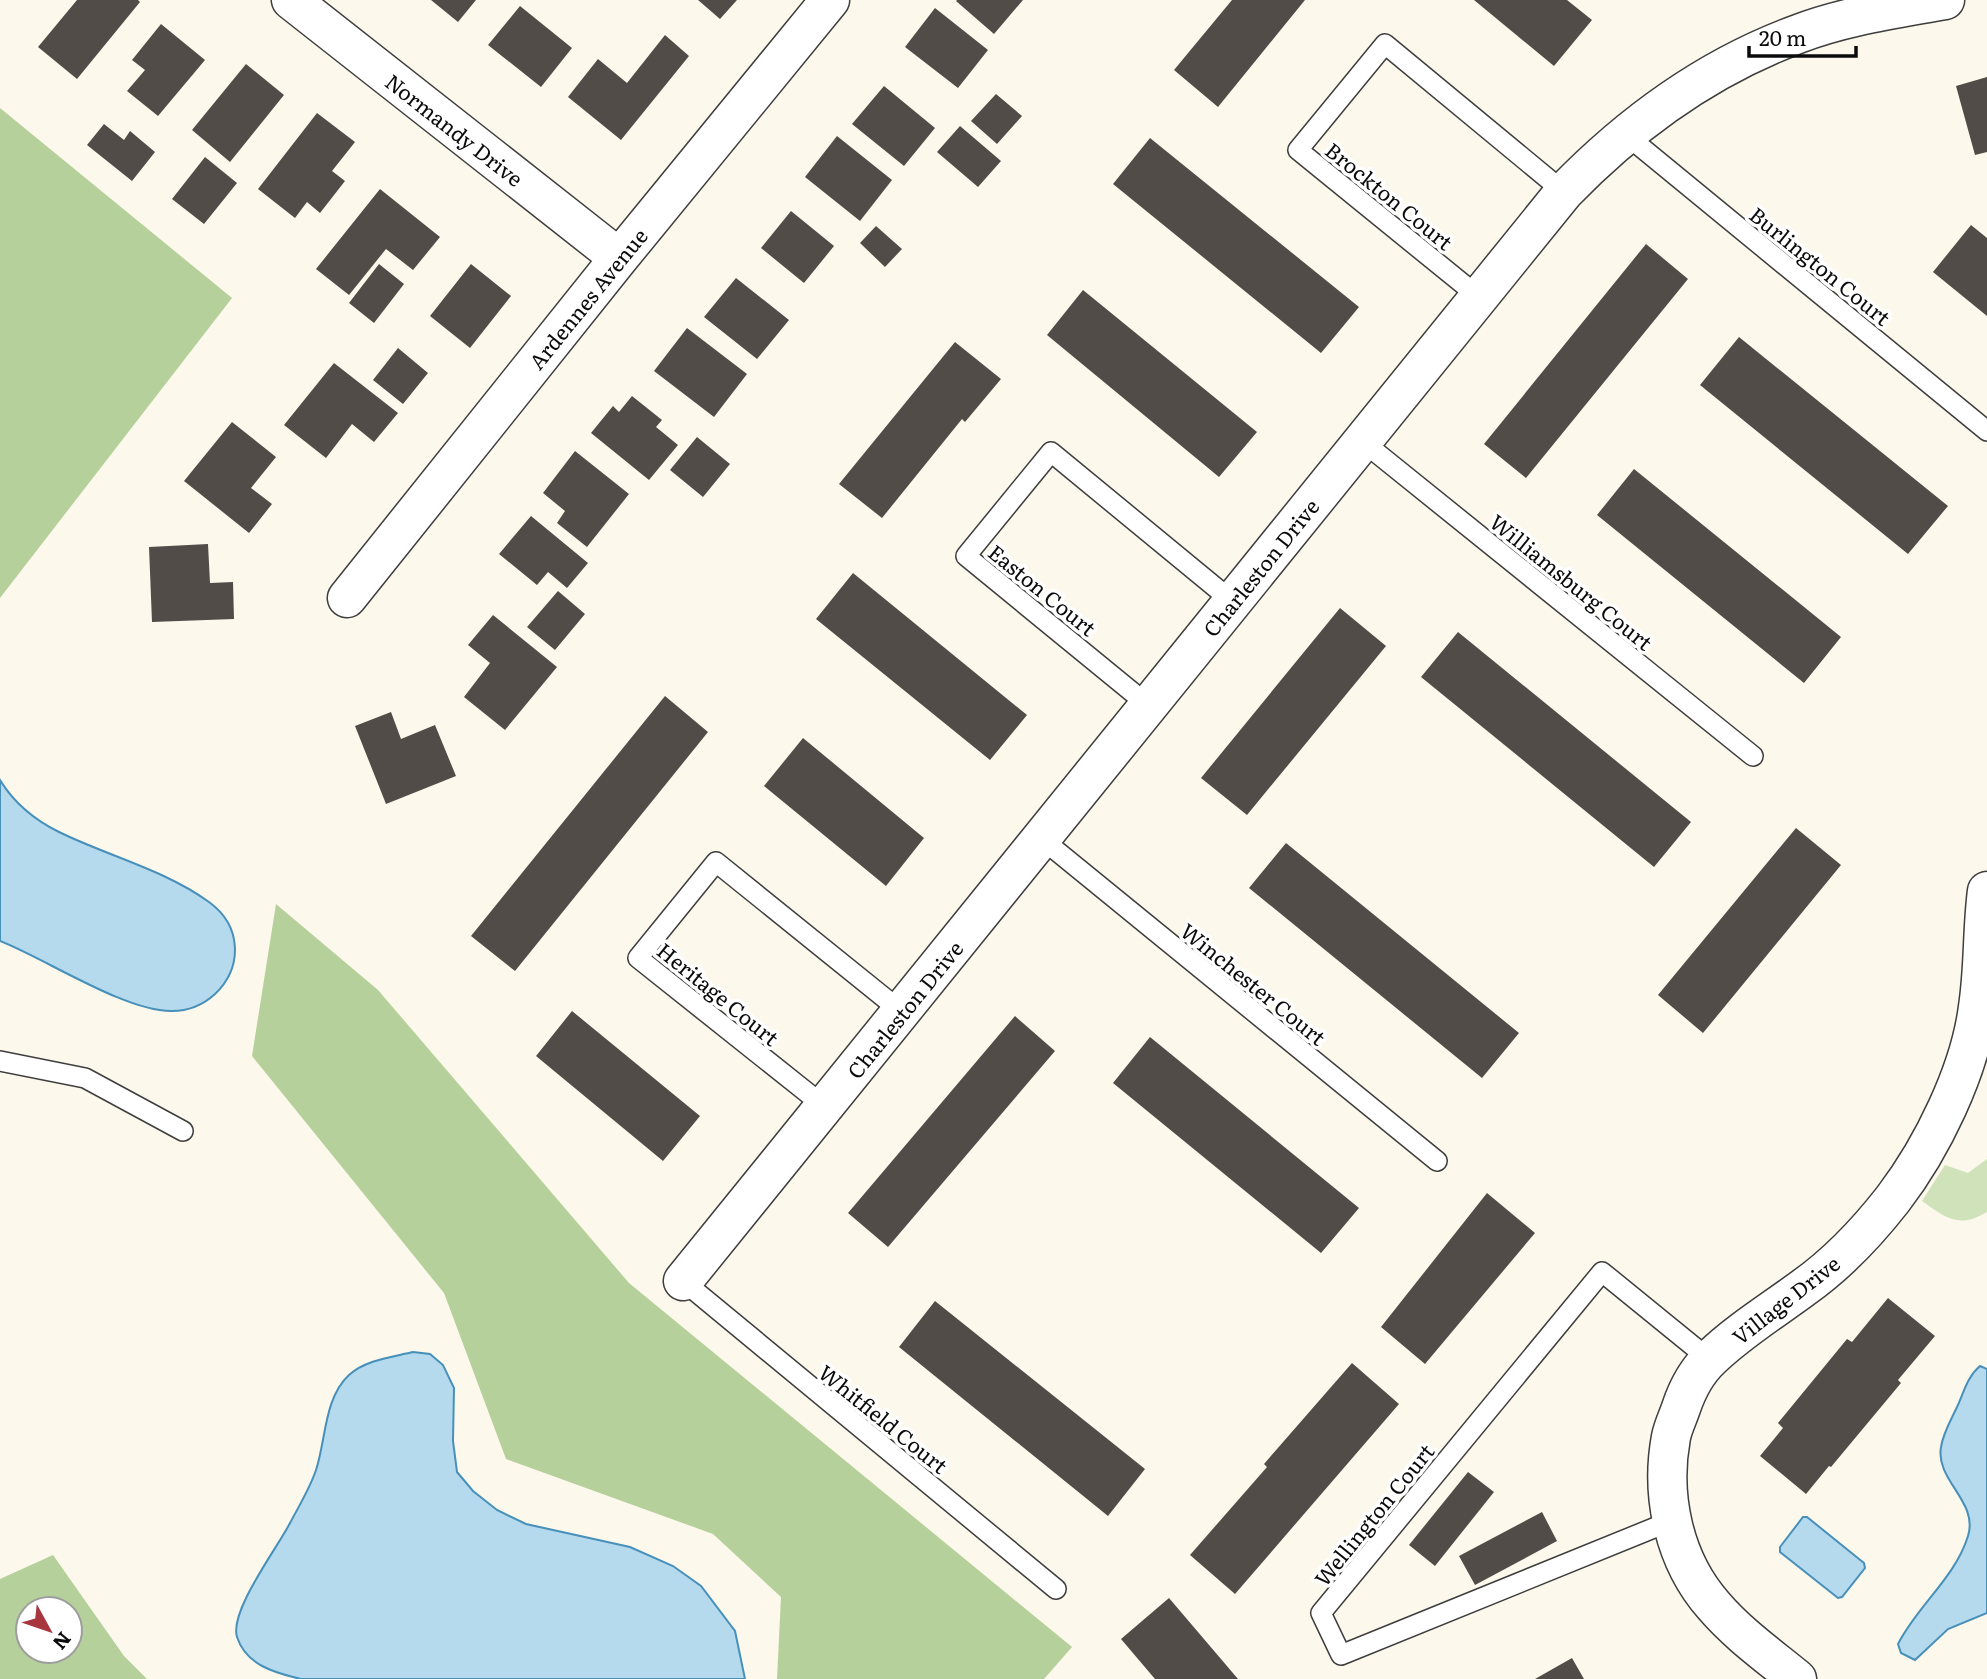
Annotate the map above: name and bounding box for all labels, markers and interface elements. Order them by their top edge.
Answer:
scale bar [1749,14,1856,58]
text: 20 m [1759,21,1806,52]
street label: Normandy Drive [380,65,531,193]
street label: Brockton Court [1320,134,1461,256]
street label: Burlington Court [1744,198,1899,332]
street label: Ardennes Avenue [520,221,654,375]
street label: Charleston Drive [1195,491,1325,643]
street label: Williamsburg Court [1484,506,1660,657]
street label: Easton Court [982,536,1104,643]
street label: Winchester Court [1175,915,1334,1052]
street label: Charleston Drive [839,933,969,1085]
street label: Heritage Court [651,934,787,1052]
street label: Village Drive [1725,1247,1846,1351]
street label: Whitfield Court [813,1356,956,1480]
street label: Wellington Court [1306,1436,1441,1592]
north arrow [14,1595,84,1665]
text: N [47,1626,79,1657]

